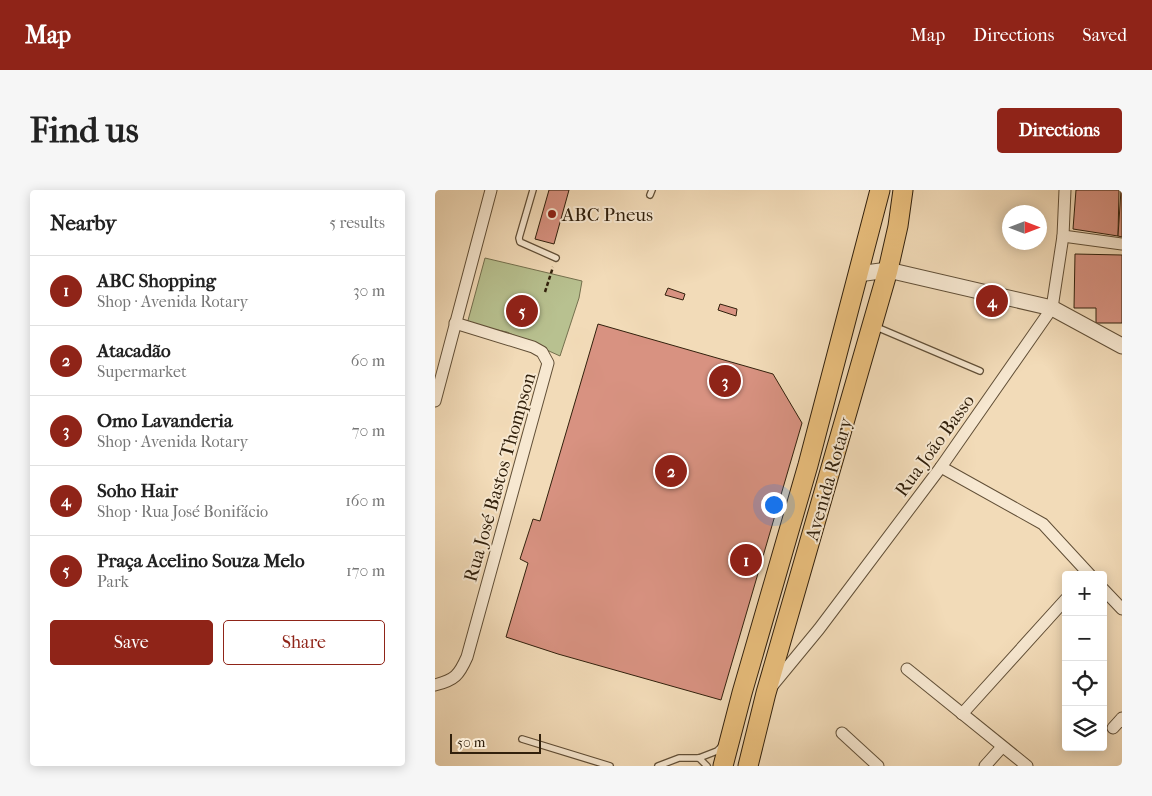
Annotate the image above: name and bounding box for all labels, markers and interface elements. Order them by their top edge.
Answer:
text: Map [25,21,71,49]
text: Map [911,25,945,46]
text: Directions [973,25,1054,46]
text: Saved [1082,25,1127,46]
button: Directions [997,108,1122,153]
text: Find us [30,110,139,151]
place label: ABC Pneus [561,204,653,226]
north arrow [1002,205,1047,250]
marker: ABC Pneus [546,208,558,220]
text: Nearby [50,211,116,235]
text: 5 results [329,213,385,232]
text: ABC Shopping [97,270,216,292]
text: 1 [63,281,69,300]
text: 30 m [353,281,385,300]
pin: 4 [976,282,1008,320]
text: Shop · Avenida Rotary [97,292,248,311]
pin: 5 [506,292,538,330]
text: Atacadão [97,340,171,362]
text: 2 [62,351,70,370]
text: 60 m [351,351,385,370]
text: Supermarket [97,362,187,381]
pin: 3 [709,362,741,400]
street label: Rua José Bastos Thompson [460,370,540,584]
street label: Rua João Basso [890,390,979,501]
text: Omo Lavanderia [97,410,233,432]
street label: Avenida Rotary [801,414,857,544]
text: 3 [63,421,69,440]
text: 70 m [352,421,385,440]
text: Shop · Avenida Rotary [97,432,248,451]
pin: 2 [655,452,687,490]
text: Soho Hair [97,480,178,502]
text: 4 [61,491,71,510]
text: 160 m [345,491,385,510]
your location [761,492,787,518]
text: Shop · Rua José Bonifácio [97,502,268,521]
pin: 1 [730,541,762,579]
text: Praça Acelino Souza Melo [97,550,305,572]
text: 5 [63,561,69,580]
text: 170 m [346,561,385,580]
map controls [1062,571,1107,751]
button: + [1062,571,1107,616]
text: Park [97,572,129,591]
button: − [1062,616,1107,661]
button: Save [50,620,213,665]
button: Share [223,620,385,665]
button: locate [1062,661,1107,706]
button: layers [1062,706,1107,751]
scale bar [450,731,541,754]
text: 50 m [457,734,485,751]

